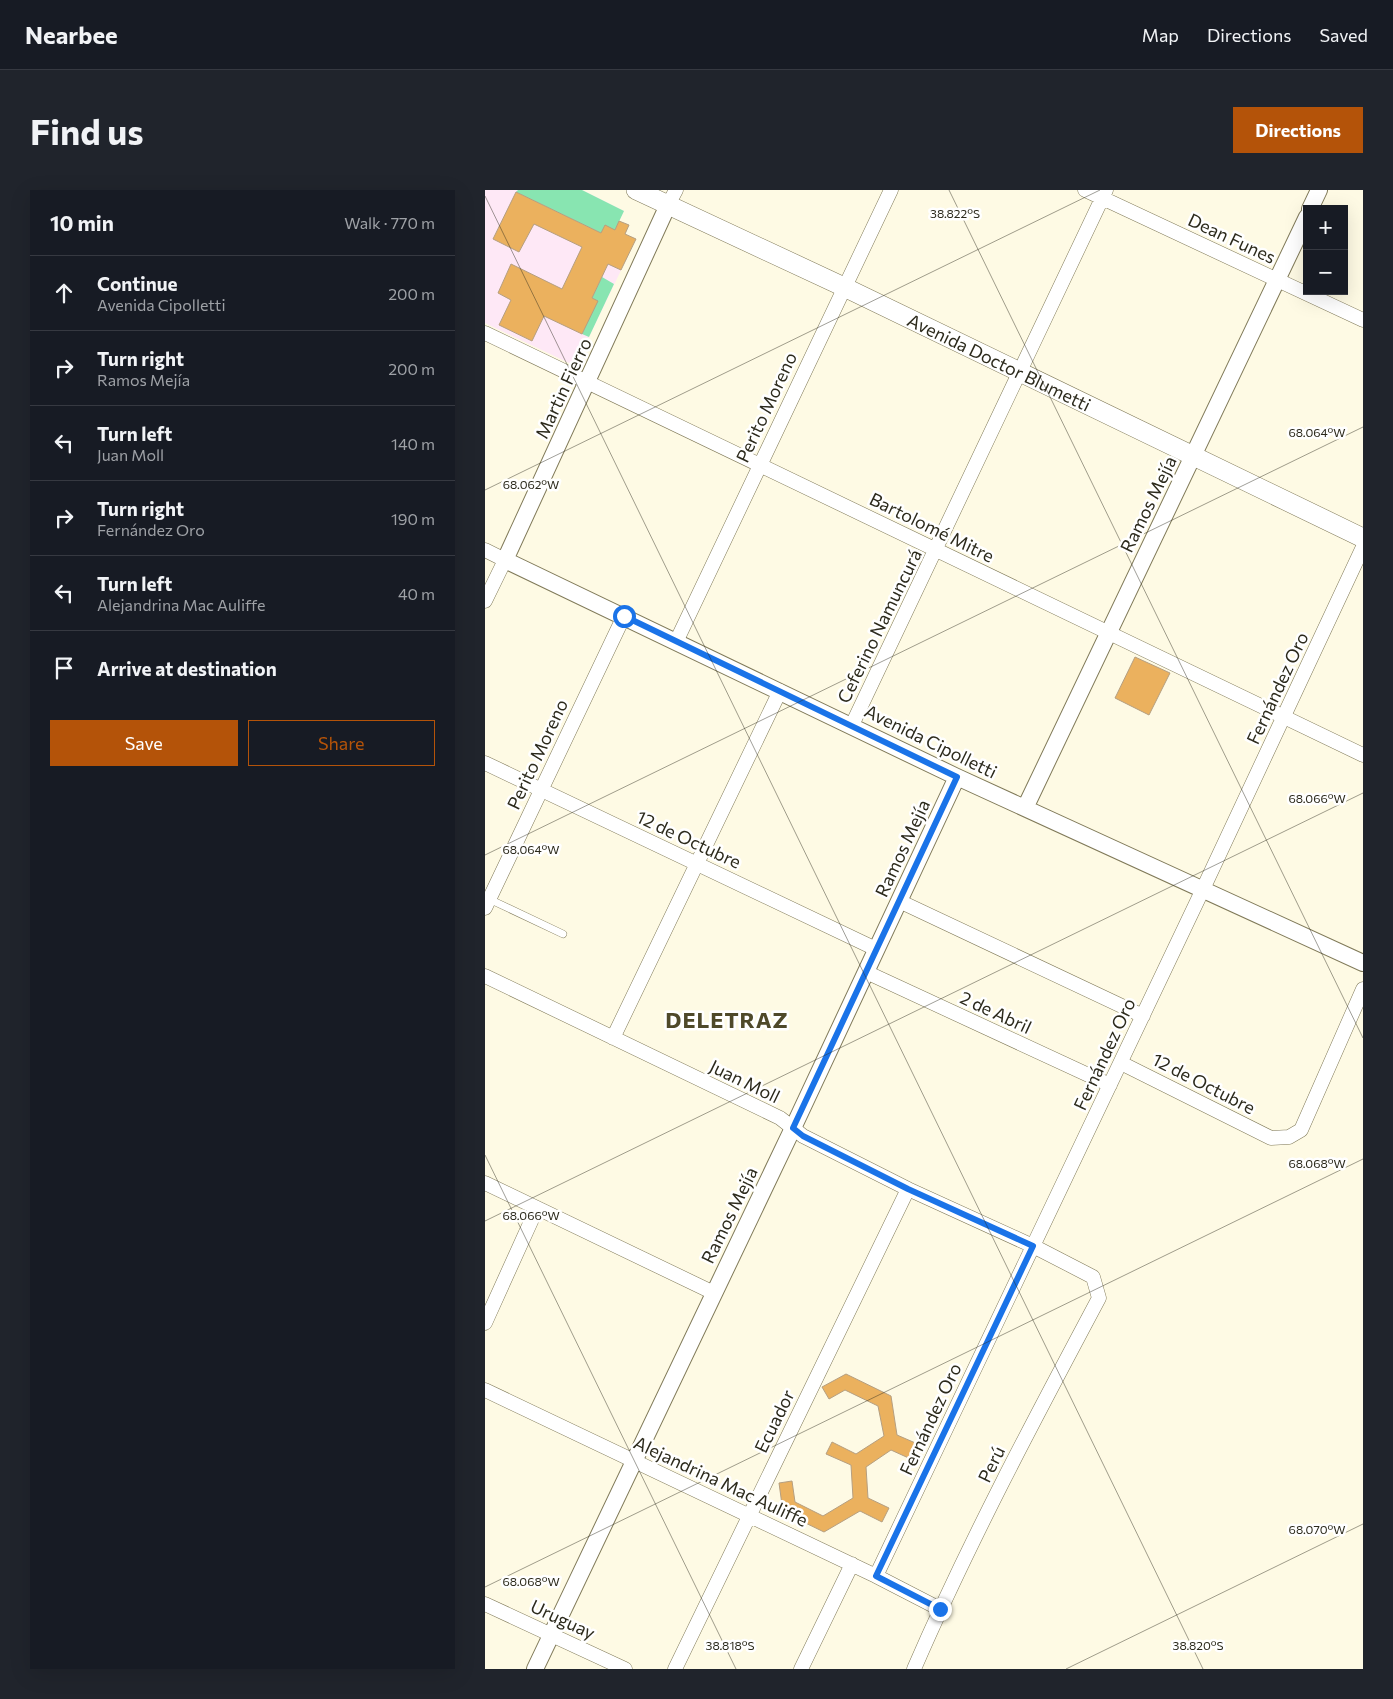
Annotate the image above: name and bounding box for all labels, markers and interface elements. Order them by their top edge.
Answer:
text: Nearbee [25,20,118,49]
text: Map [1142,24,1179,46]
text: Directions [1207,24,1291,46]
text: Saved [1319,24,1368,46]
button: Directions [1233,107,1363,153]
text: Find us [30,109,144,152]
map controls [1303,205,1348,295]
button: + [1303,205,1348,250]
text: 38.822°S [930,206,980,220]
street label: Dean Funes [1185,208,1279,268]
text: 10 min [50,210,114,235]
text: Walk · 770 m [344,213,435,232]
button: − [1303,250,1348,295]
text: Continue [97,272,177,295]
icon: ahead [50,279,78,307]
text: 200 m [388,284,435,303]
text: Avenida Cipolletti [97,295,226,314]
street label: Avenida Doctor Blumetti [904,308,1094,416]
street label: Martin Fierro [530,334,596,442]
text: Turn right [97,347,184,370]
street label: Perito Moreno [731,348,801,466]
icon: right [50,354,78,382]
text: 200 m [388,359,435,378]
text: Ramos Mejía [97,370,190,389]
text: Turn left [97,422,172,445]
text: 68.064°W [1288,425,1346,439]
icon: left [50,429,78,457]
text: 140 m [391,434,435,453]
text: Juan Moll [97,445,164,464]
street label: Ramos Mejía [1115,452,1181,556]
text: 68.062°W [503,477,559,491]
street label: Bartolomé Mitre [866,487,998,567]
text: Turn right [97,497,184,520]
icon: right [50,504,78,532]
text: 190 m [391,509,435,528]
text: Fernández Oro [97,520,205,539]
street label: Ceferino Namuncurá [832,545,926,707]
text: Turn left [97,572,172,595]
icon: left [50,579,78,607]
text: 40 m [398,584,435,603]
text: Alejandrina Mac Auliffe [97,595,265,614]
route start [613,605,636,628]
street label: Fernández Oro [1241,628,1313,748]
icon: arrive [50,654,78,682]
text: Arrive at destination [97,657,277,680]
street label: Perito Moreno [502,695,572,813]
street label: Avenida Cipolletti [861,699,1001,783]
button: Save [50,720,238,766]
button: Share [248,720,435,766]
text: 68.066°W [1288,791,1346,805]
street label: Ramos Mejía [870,796,934,900]
street label: 12 de Octubre [633,805,745,873]
text: 68.064°W [502,842,560,856]
street label: 2 de Abril [957,986,1035,1038]
street label: Fernández Oro [1068,994,1140,1114]
district label: DELETRAZ [665,1006,789,1033]
street label: 12 de Octubre [1149,1048,1259,1118]
street label: Juan Moll [706,1055,784,1107]
text: 68.068°W [1288,1156,1346,1170]
street label: Ramos Mejía [696,1163,762,1267]
text: 68.066°W [502,1208,560,1222]
street label: Fernández Oro [894,1359,966,1479]
street label: Ecuador [749,1386,799,1456]
street label: Alejandrina Mac Auliffe [631,1431,811,1531]
street label: Perú [973,1442,1009,1486]
text: 68.070°W [1289,1522,1345,1536]
text: 68.068°W [502,1574,560,1588]
street label: Uruguay [527,1595,599,1643]
route end [929,1598,952,1621]
text: 38.818°S [706,1638,754,1652]
text: 38.820°S [1173,1638,1223,1652]

